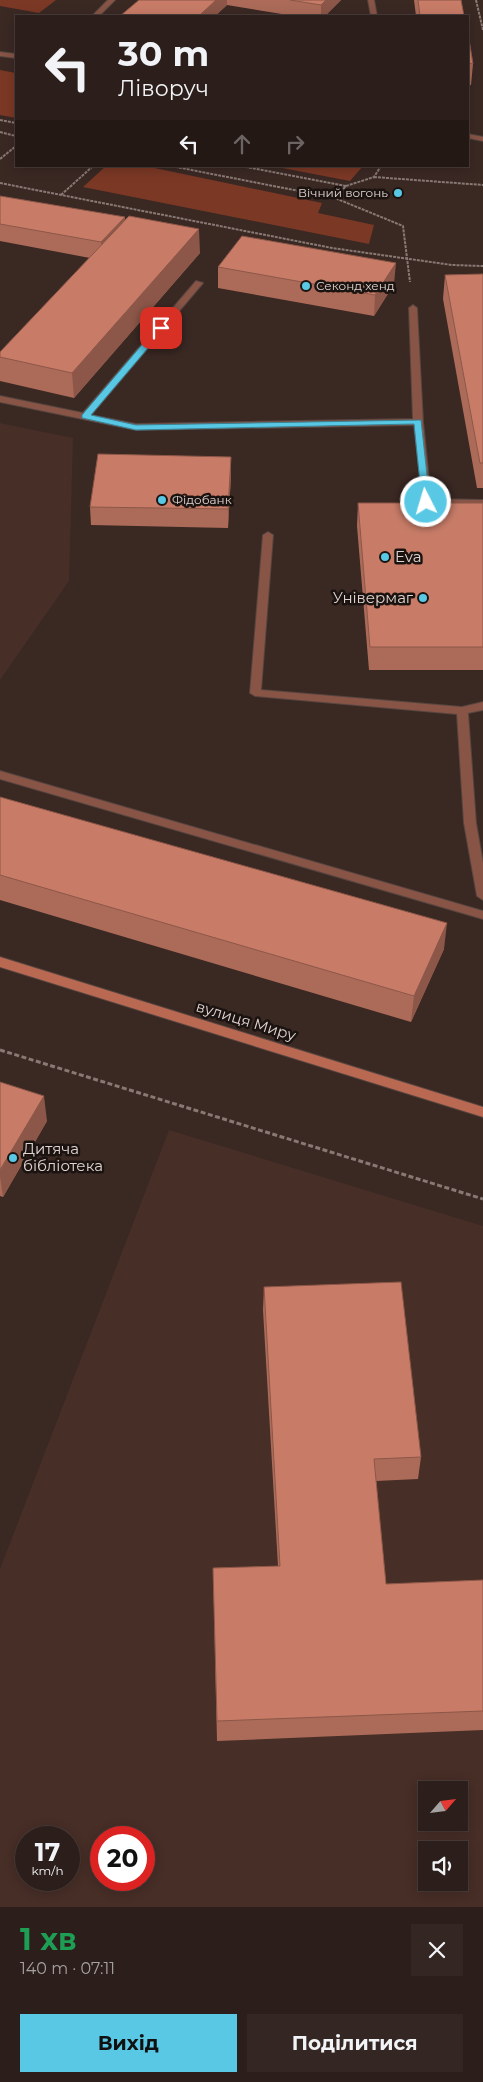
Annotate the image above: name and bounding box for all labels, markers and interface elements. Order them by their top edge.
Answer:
text: 30 m [118,32,209,75]
icon: left [35,35,100,100]
text: Ліворуч [118,75,209,102]
icon: left [175,130,203,158]
icon: ahead [228,130,256,158]
icon: right [281,130,309,158]
place label: Вічний вогонь [298,185,388,200]
marker: Вічний вогонь [392,187,404,199]
place label: Секонд хенд [316,278,395,293]
marker: Секонд хенд [300,280,312,292]
pin [140,307,182,349]
icon: arrive [147,314,175,342]
position arrow [399,475,451,527]
place label: Фідобанк [172,492,232,507]
marker: Фідобанк [156,494,168,506]
place label: Eva [395,547,422,566]
marker: Eva [379,551,391,563]
place label: Універмаг [333,588,414,607]
marker: Універмаг [417,592,429,604]
street label: вулиця Миру [194,996,299,1045]
place label: Дитяча бібліотека [23,1139,103,1175]
marker: Дитяча бібліотека [7,1152,19,1164]
north arrow [418,1781,468,1831]
map controls [418,1781,468,1891]
speed limit sign: 20 [90,1826,155,1891]
text: 17 [35,1837,60,1867]
button: sound [418,1841,468,1891]
text: km/h [31,1863,64,1878]
text: 1 хв [20,1921,77,1958]
button: close [411,1924,463,1976]
text: 140 m · 07:11 [20,1959,115,1978]
button: Вихід [20,2014,237,2072]
button: Поділитися [247,2014,463,2072]

